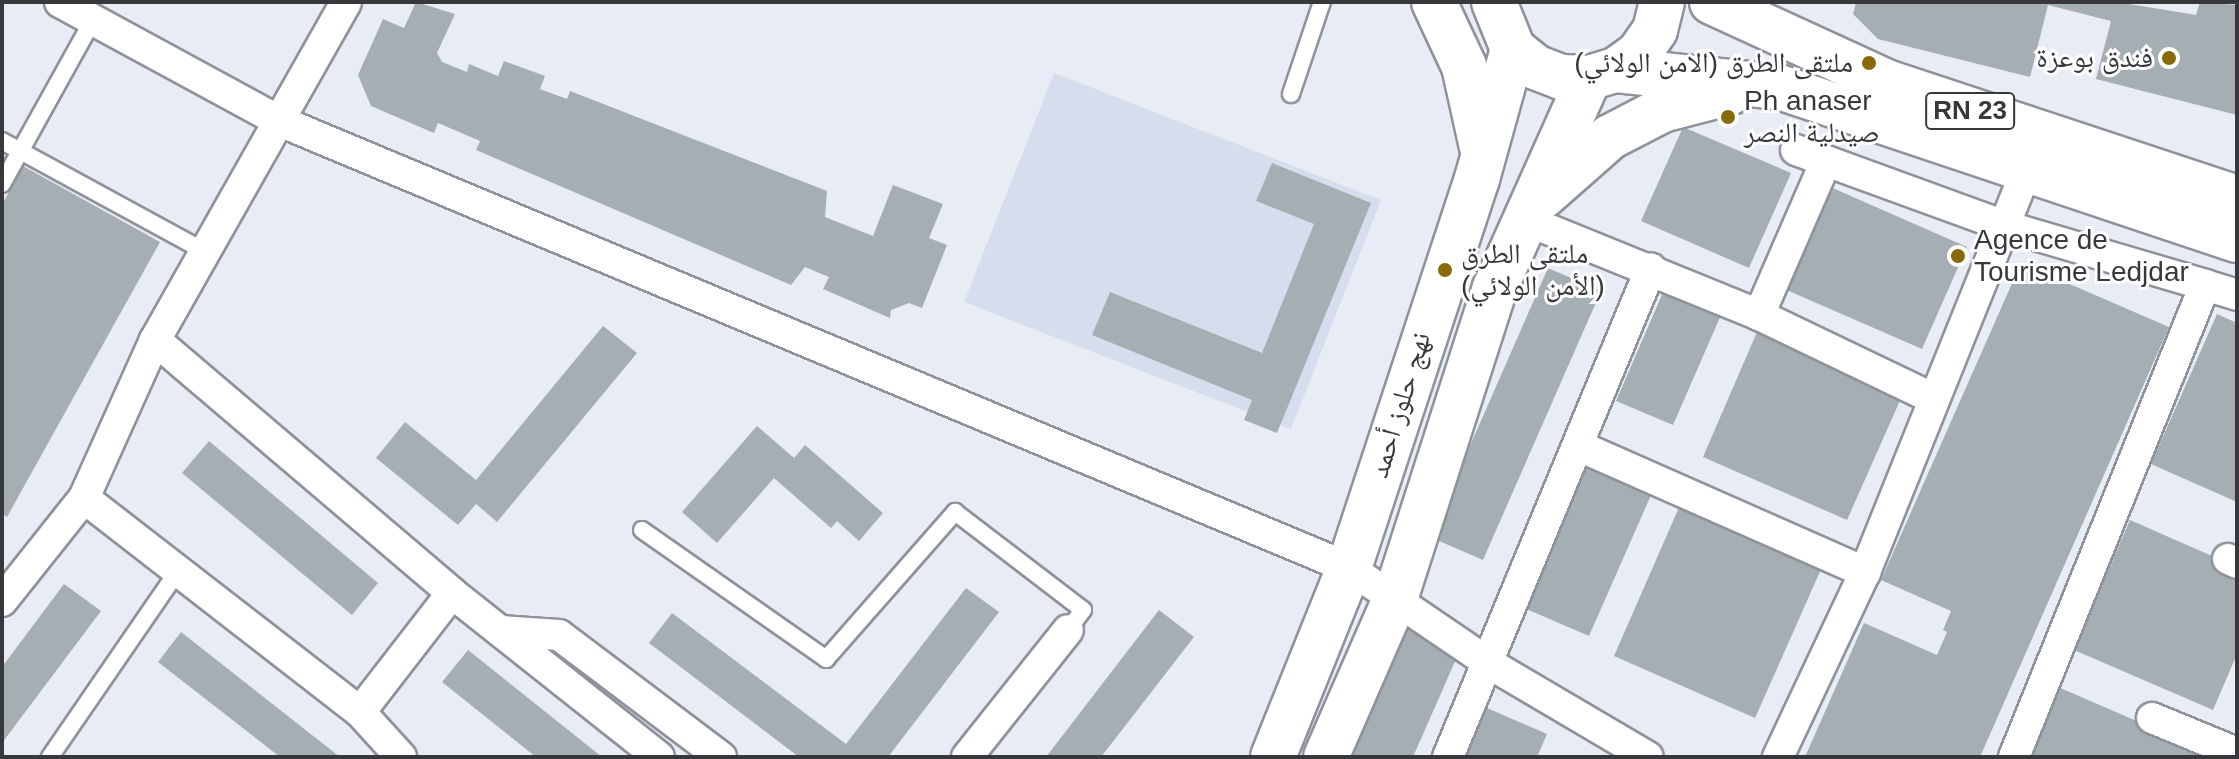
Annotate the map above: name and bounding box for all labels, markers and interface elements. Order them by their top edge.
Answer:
place label: فندق بوعزة [2036,41,2153,75]
place label: ملتقى الطرق (الامن الولائي) [1574,46,1853,80]
marker: فندق بوعزة [2160,49,2178,67]
marker: ملتقى الطرق (الامن الولائي) [1860,54,1878,72]
place label: Ph anaser صيدلية النصر [1744,84,1880,150]
road number: RN 23 [1924,89,2016,133]
marker: Ph anaser صيدلية النصر [1719,108,1737,126]
place label: Agence de Tourisme Ledjdar [1974,223,2189,289]
place label: ملتقى الطرق (الأمن الولائي) [1461,237,1605,303]
marker: Agence de Tourisme Ledjdar [1949,247,1967,265]
marker: ملتقى الطرق (الأمن الولائي) [1436,261,1454,279]
street label: نهج حلوز أحمد [1362,328,1438,482]

